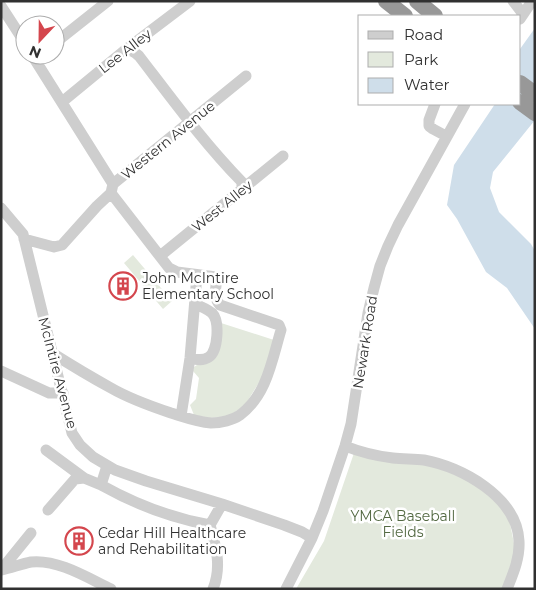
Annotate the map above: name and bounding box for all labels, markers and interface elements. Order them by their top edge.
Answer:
north arrow [15,15,65,65]
legend [358,15,521,105]
street label: Lee Alley [95,24,155,77]
text: Road [404,25,443,44]
text: N [27,42,44,63]
text: Park [404,50,438,69]
text: Water [404,75,450,94]
street label: Western Avenue [117,97,219,183]
street label: West Alley [188,176,256,236]
place label: John McIntire Elementary School [141,269,274,303]
building icon: John McIntire Elementary School [108,271,138,301]
street label: Newark Road [349,294,381,390]
street label: McIntire Avenue [34,315,82,431]
park label: YMCA Baseball Fields [351,507,455,541]
place label: Cedar Hill Healthcare and Rehabilitation [98,524,246,558]
building icon: Cedar Hill Healthcare and Rehabilitation [64,526,94,556]

